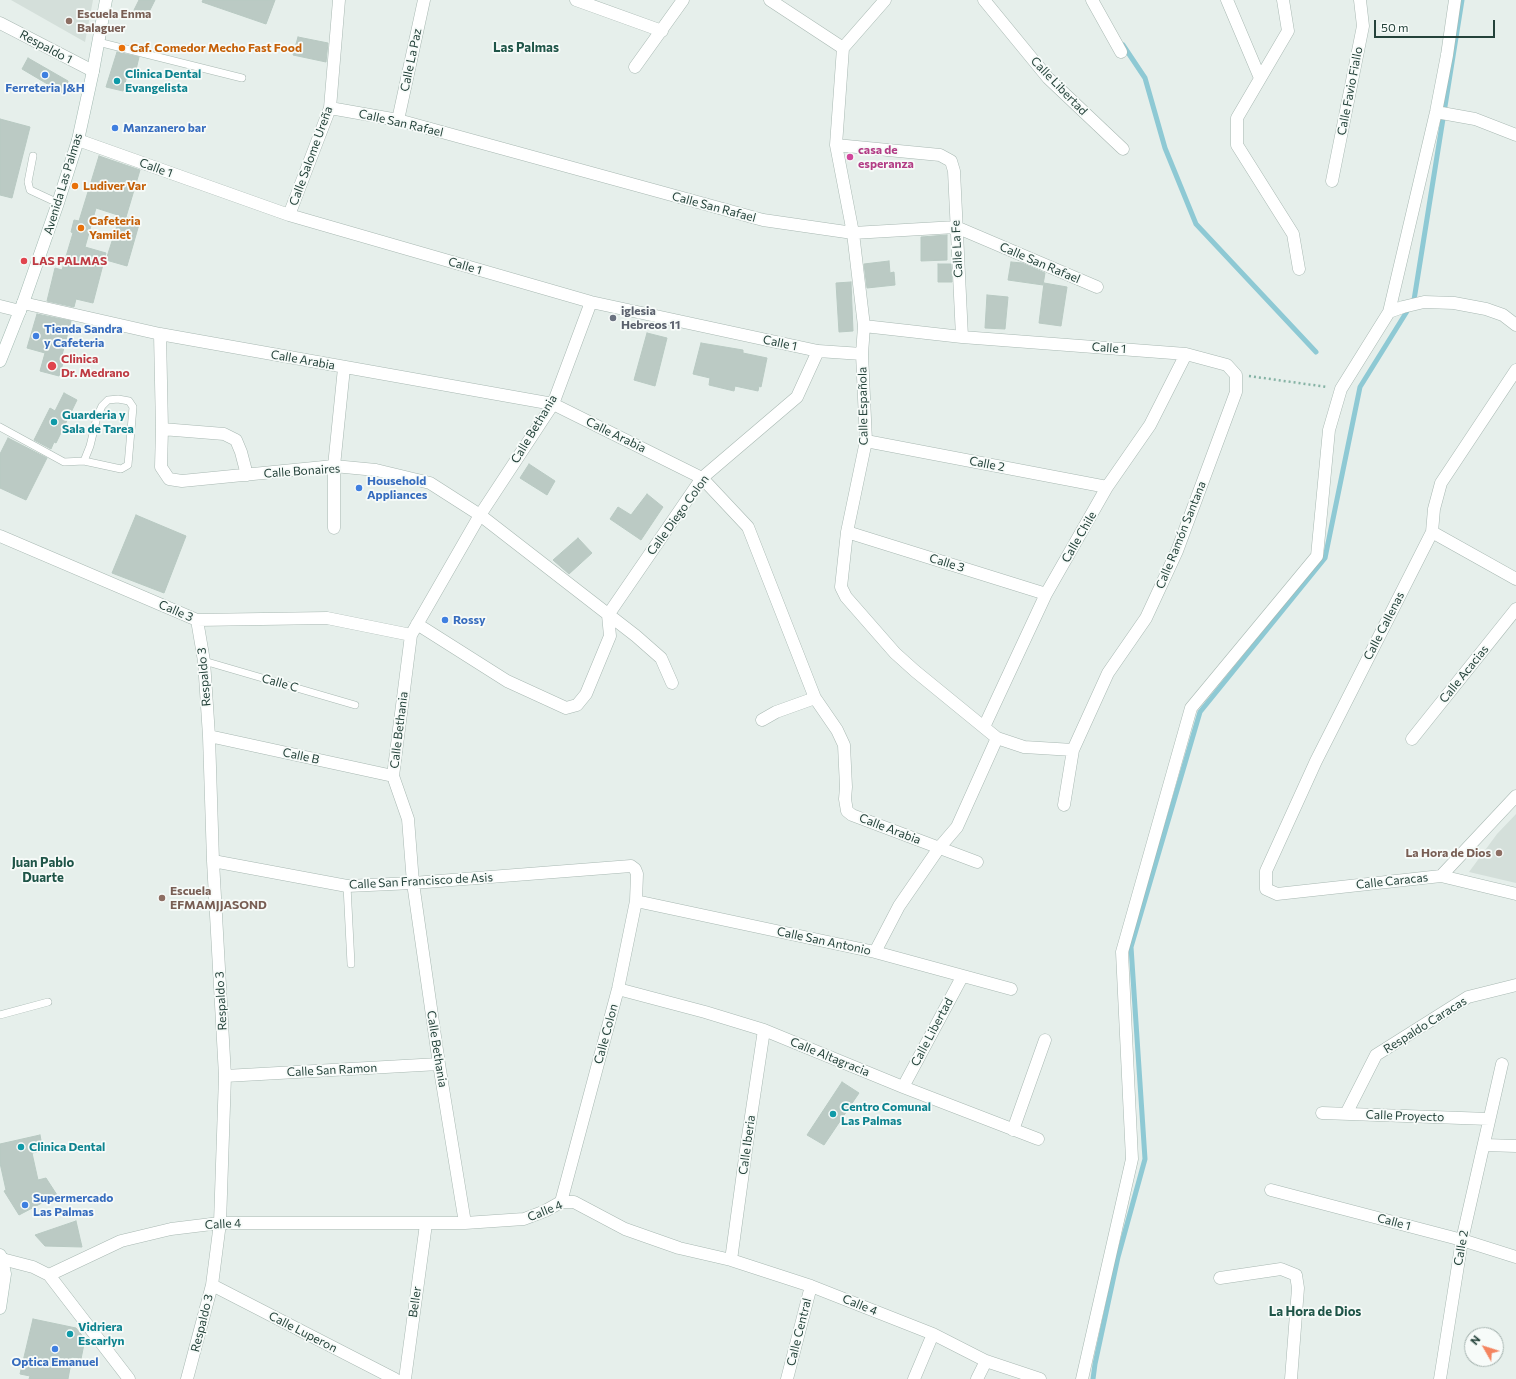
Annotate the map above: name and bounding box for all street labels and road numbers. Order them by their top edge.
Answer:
street label: Respaldo 1 [17,27,75,67]
street label: Calle La Paz [397,27,425,93]
street label: Calle Favio Fiallo [1334,45,1366,137]
street label: Calle Libertad [1028,54,1090,118]
street label: Calle Salome Ureña [286,104,336,208]
street label: Calle San Rafael [357,106,445,140]
street label: Avenida Las Palmas [41,131,85,237]
street label: Calle 1 [137,155,175,181]
street label: Calle San Rafael [670,189,758,225]
street label: Calle La Fe [948,220,966,278]
street label: Calle San Rafael [997,240,1083,286]
street label: Calle 1 [447,254,483,278]
street label: Calle 1 [762,332,798,354]
street label: Calle 1 [1091,340,1127,356]
street label: Calle Arabia [270,347,336,373]
street label: Calle Española [855,367,871,445]
street label: Calle Bethania [508,392,560,466]
street label: Calle Arabia [584,414,648,456]
street label: Calle 2 [968,454,1006,474]
street label: Calle Bonaires [263,461,341,481]
street label: Calle Diego Colon [644,472,712,558]
street label: Calle Ramón Santana [1153,479,1209,591]
street label: Calle Chile [1059,509,1099,565]
street label: Calle 3 [928,551,966,575]
street label: Calle Callenas [1361,589,1407,663]
street label: Calle 3 [157,597,195,625]
street label: Calle Acacias [1436,642,1492,706]
street label: Respaldo 3 [194,647,214,707]
street label: Calle C [260,671,300,695]
street label: Calle Bethania [387,691,411,769]
street label: Calle B [281,745,321,767]
street label: Calle Arabia [857,811,923,847]
street label: Calle San Francisco de Asis [349,870,493,892]
street label: Calle Caracas [1355,870,1429,892]
street label: Calle San Antonio [776,924,872,958]
street label: Respaldo 3 [212,971,230,1031]
street label: Respaldo Caracas [1381,994,1469,1056]
street label: Calle Libertad [908,995,956,1069]
street label: Calle Colon [591,1002,621,1066]
street label: Calle Bethania [424,1010,450,1088]
street label: Calle Altagracia [788,1034,872,1080]
street label: Calle San Ramon [286,1060,378,1080]
street label: Calle Proyecto [1365,1107,1445,1125]
street label: Calle Iberia [736,1114,758,1176]
street label: Calle 4 [525,1198,565,1224]
street label: Calle 1 [1376,1211,1412,1233]
street label: Calle 4 [204,1216,242,1232]
street label: Calle 2 [1451,1229,1471,1267]
street label: Beller [406,1286,424,1318]
street label: Calle 4 [840,1292,880,1318]
street label: Respaldo 3 [188,1293,216,1353]
street label: Calle Central [784,1297,814,1367]
street label: Calle Luperon [266,1309,340,1355]

